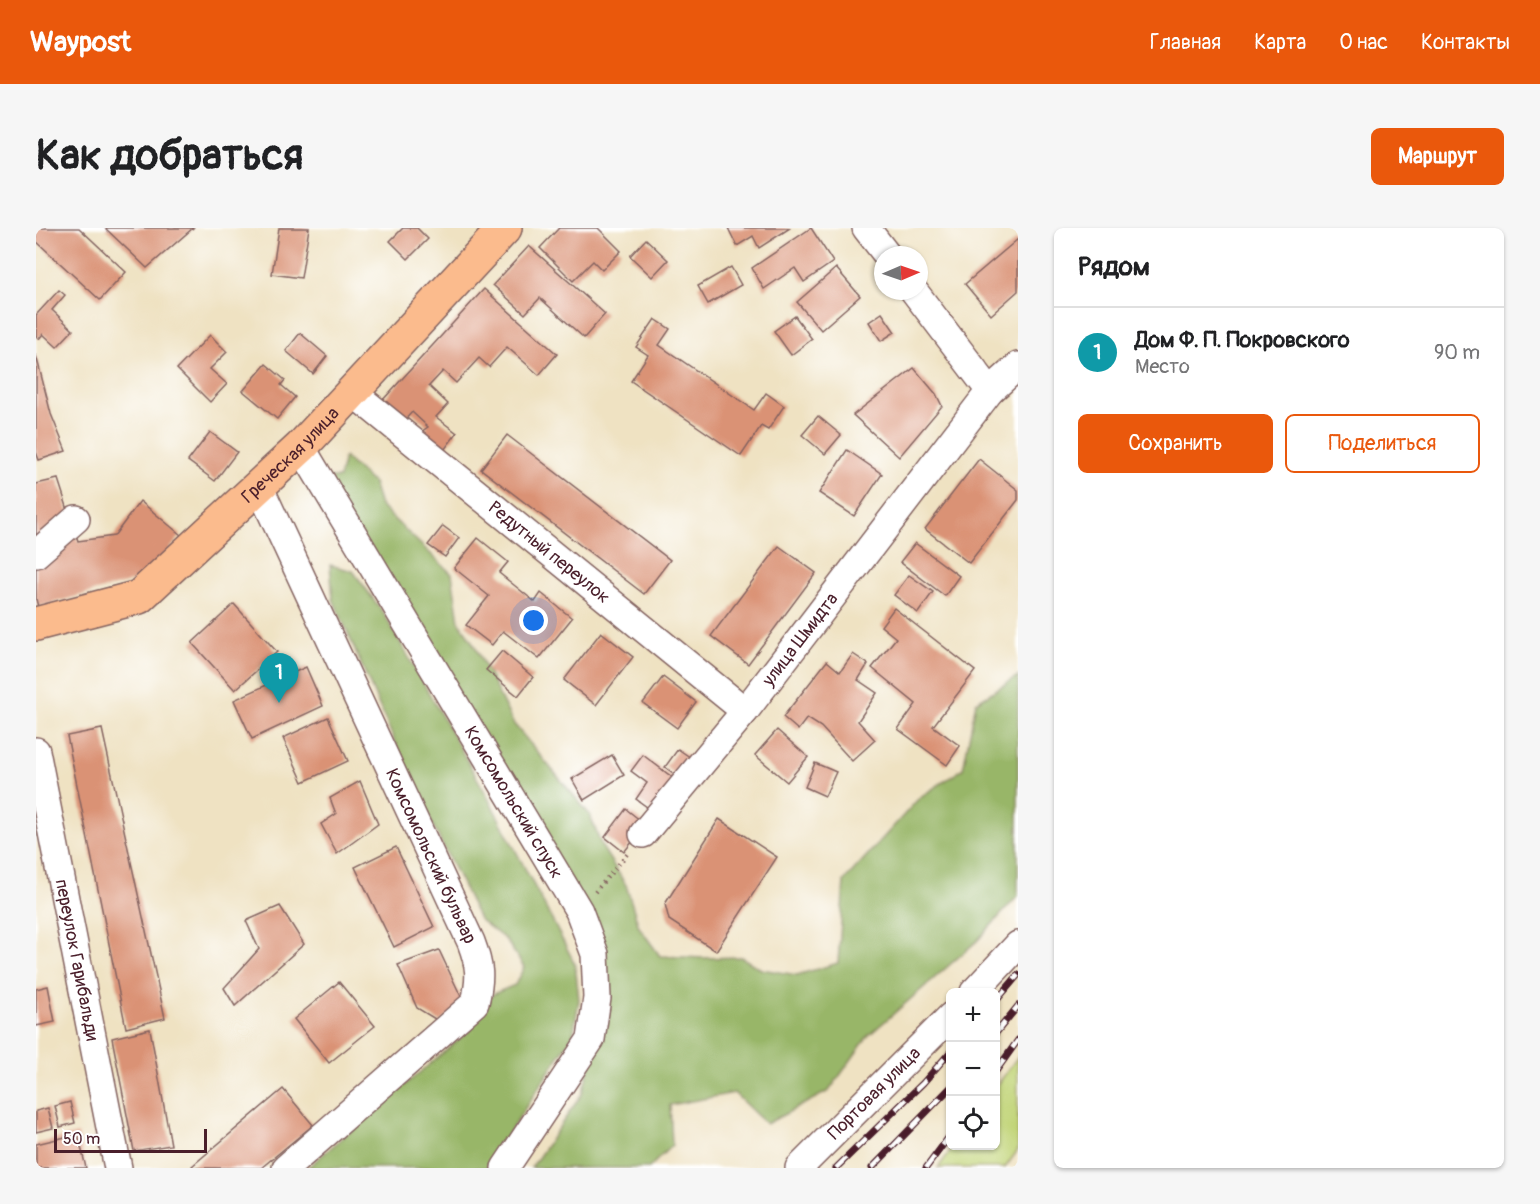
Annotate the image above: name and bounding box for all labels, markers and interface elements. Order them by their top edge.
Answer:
text: Waypost [30,25,131,60]
text: Главная [1150,29,1221,56]
text: Карта [1254,29,1306,56]
text: О нас [1339,29,1388,56]
text: Контакты [1421,29,1510,56]
button: Маршрут [1371,128,1504,185]
text: Как добраться [36,130,303,182]
north arrow [874,246,928,300]
text: Рядом [1078,251,1150,283]
text: Дом Ф. П. Покровского [1135,326,1349,354]
text: 1 [1094,340,1101,365]
text: 90 m [1434,340,1480,365]
text: Место [1135,354,1190,379]
street label: Греческая улица [236,402,344,508]
button: Сохранить [1078,414,1273,473]
button: Поделиться [1285,414,1480,473]
street label: Редутный переулок [484,496,615,608]
street label: улица Шмидта [756,588,843,691]
your location [519,606,548,635]
pin: 1 [260,654,298,703]
street label: Комсомольский спуск [459,722,568,882]
street label: Комсомольский бульвар [380,765,482,947]
street label: переулок Гарибальди [50,877,104,1043]
map controls [946,988,1000,1150]
button: + [946,988,1000,1042]
street label: Портовая улица [823,1042,925,1144]
button: − [946,1042,1000,1096]
button: locate [946,1096,1000,1150]
scale bar [54,1126,207,1154]
text: 50 m [63,1129,100,1149]

